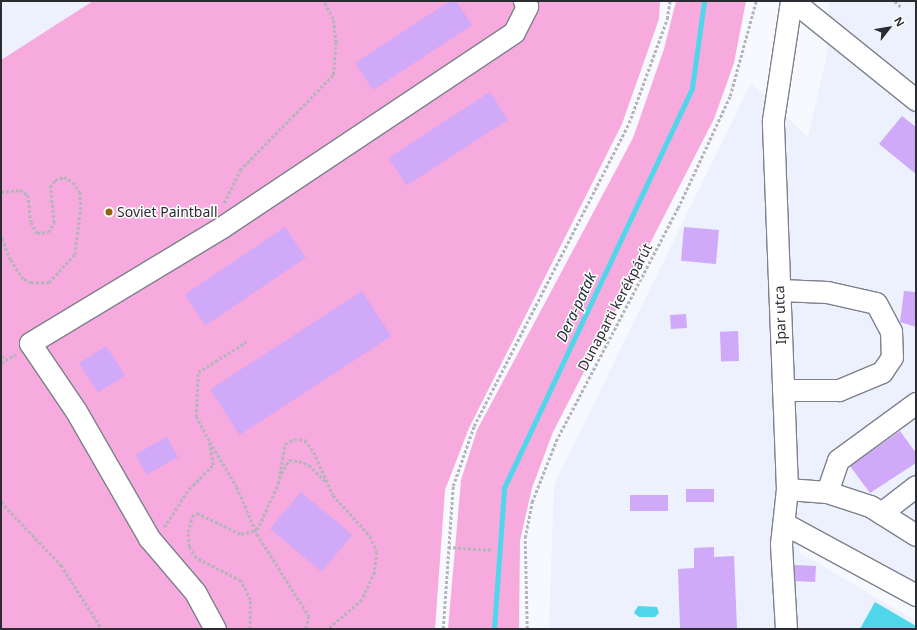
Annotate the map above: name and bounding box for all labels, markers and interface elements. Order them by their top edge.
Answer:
north arrow [869,8,909,48]
text: N [891,14,908,29]
place label: Soviet Paintball [117,204,218,220]
marker: Soviet Paintball [104,207,114,217]
street label: Dunaparti kerékpárút [574,240,656,374]
water label: Dera-patak [552,269,600,345]
street label: Ipar utca [771,285,789,345]

